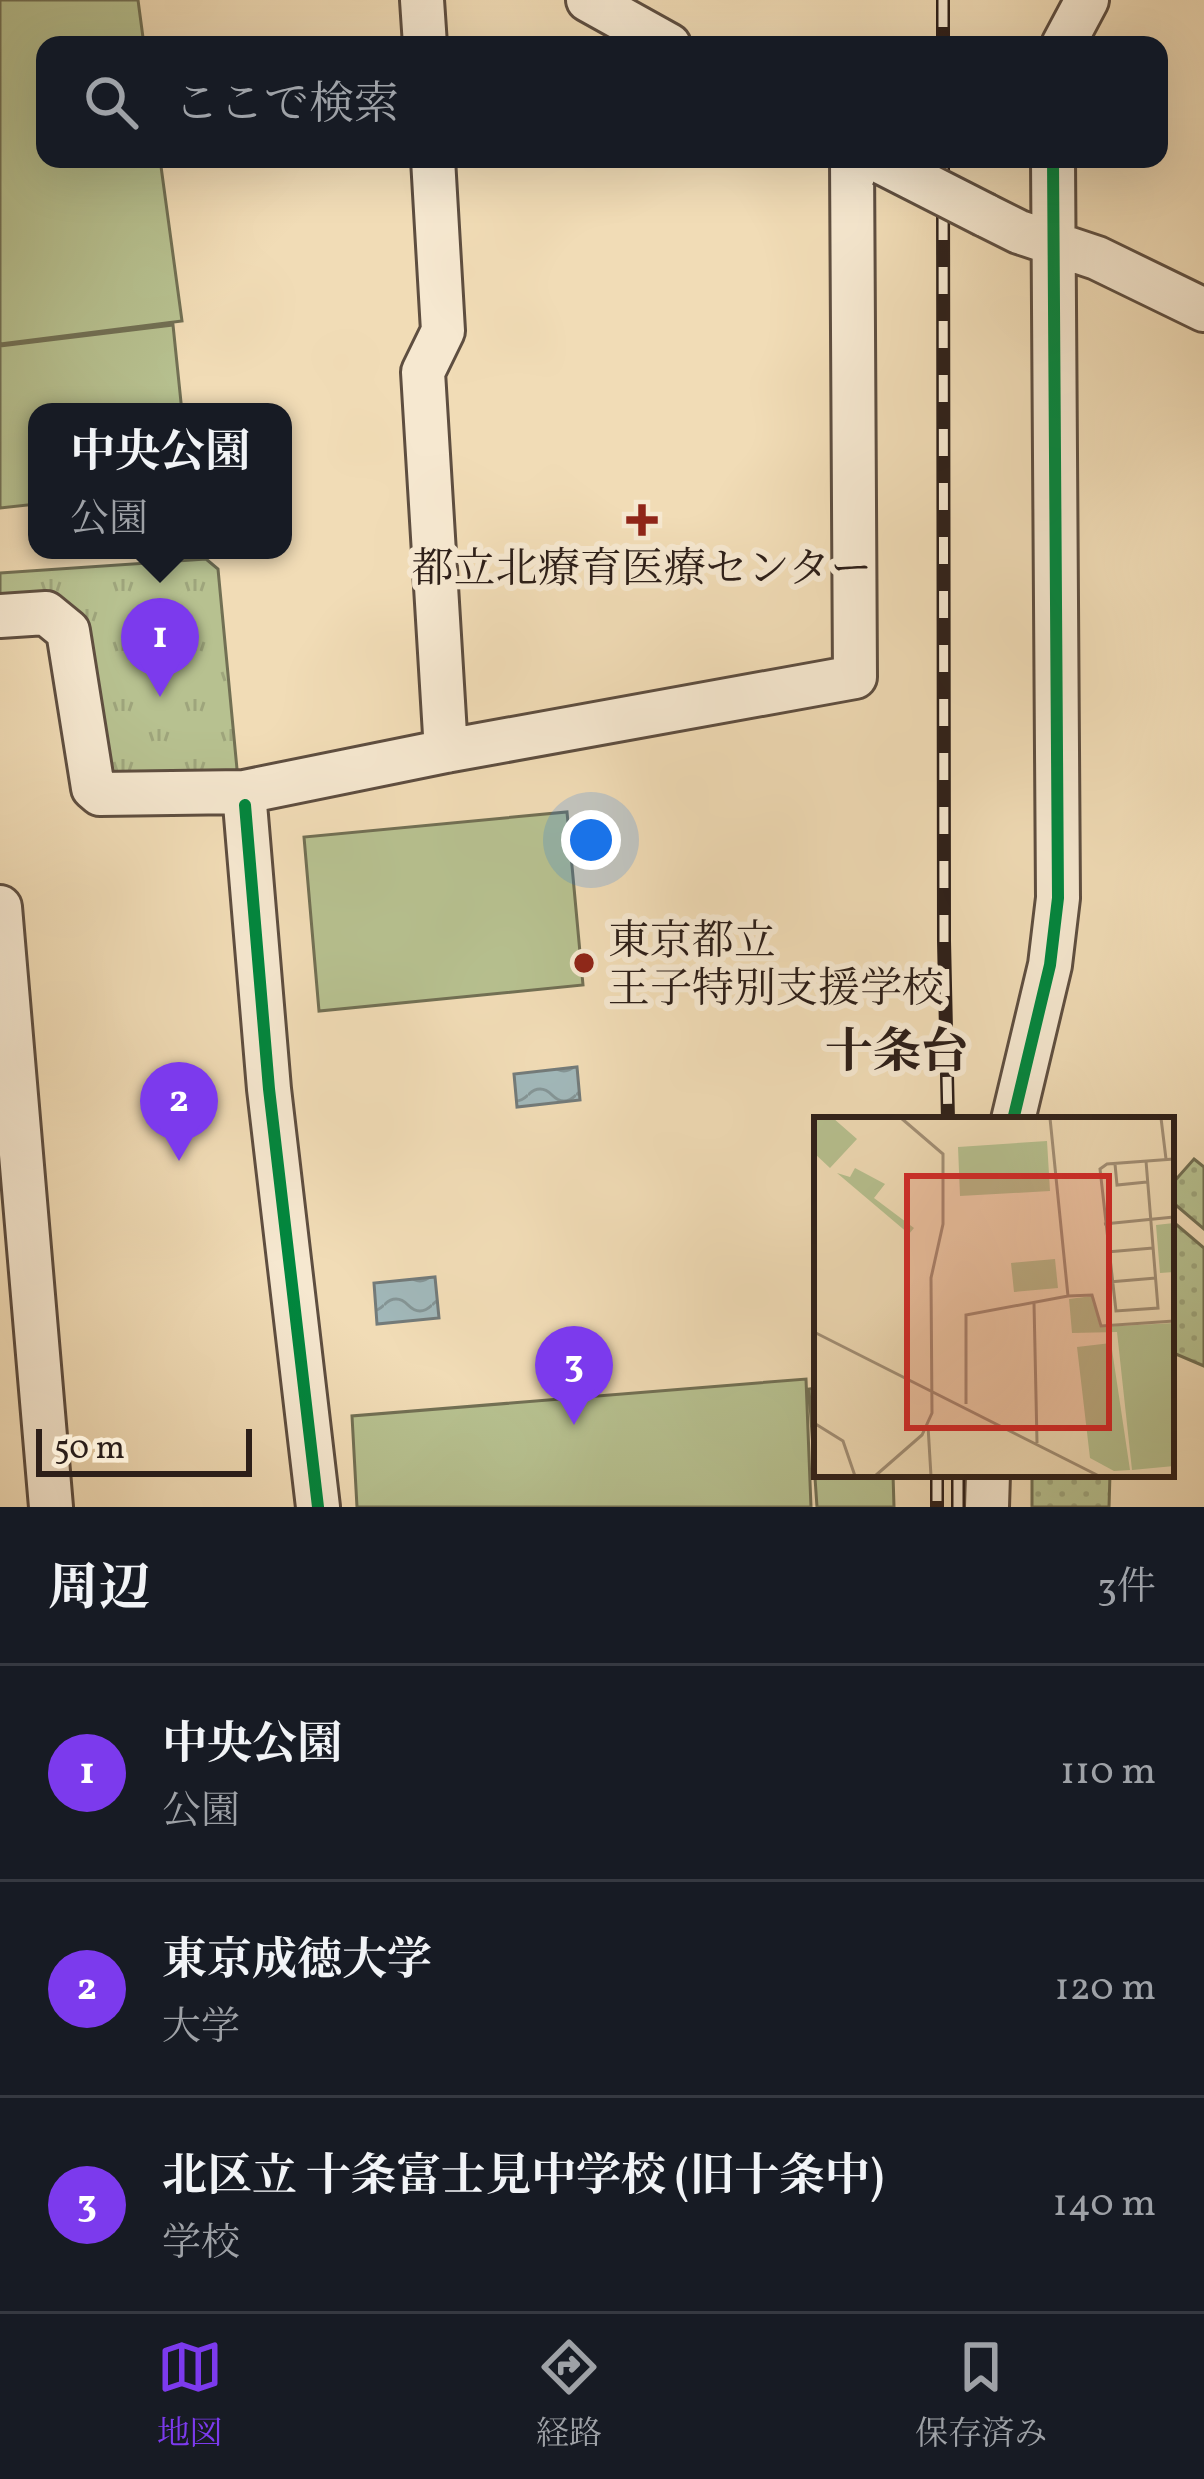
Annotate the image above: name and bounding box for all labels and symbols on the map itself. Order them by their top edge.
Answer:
marker: 都立北療育医療センター [626,504,658,536]
place label: 都立北療育医療センター [412,542,872,601]
pin: 1 [121,598,199,697]
your location [561,810,621,870]
place label: 東京都立 王子特別支援学校 [608,914,944,1021]
marker: 東京都立 王子特別支援学校 [571,950,597,976]
district label: 十条台 [825,1021,969,1088]
pin: 2 [140,1062,218,1161]
inset map [814,1117,1174,1477]
pin: 3 [535,1326,613,1425]
scale bar [36,1423,252,1476]

